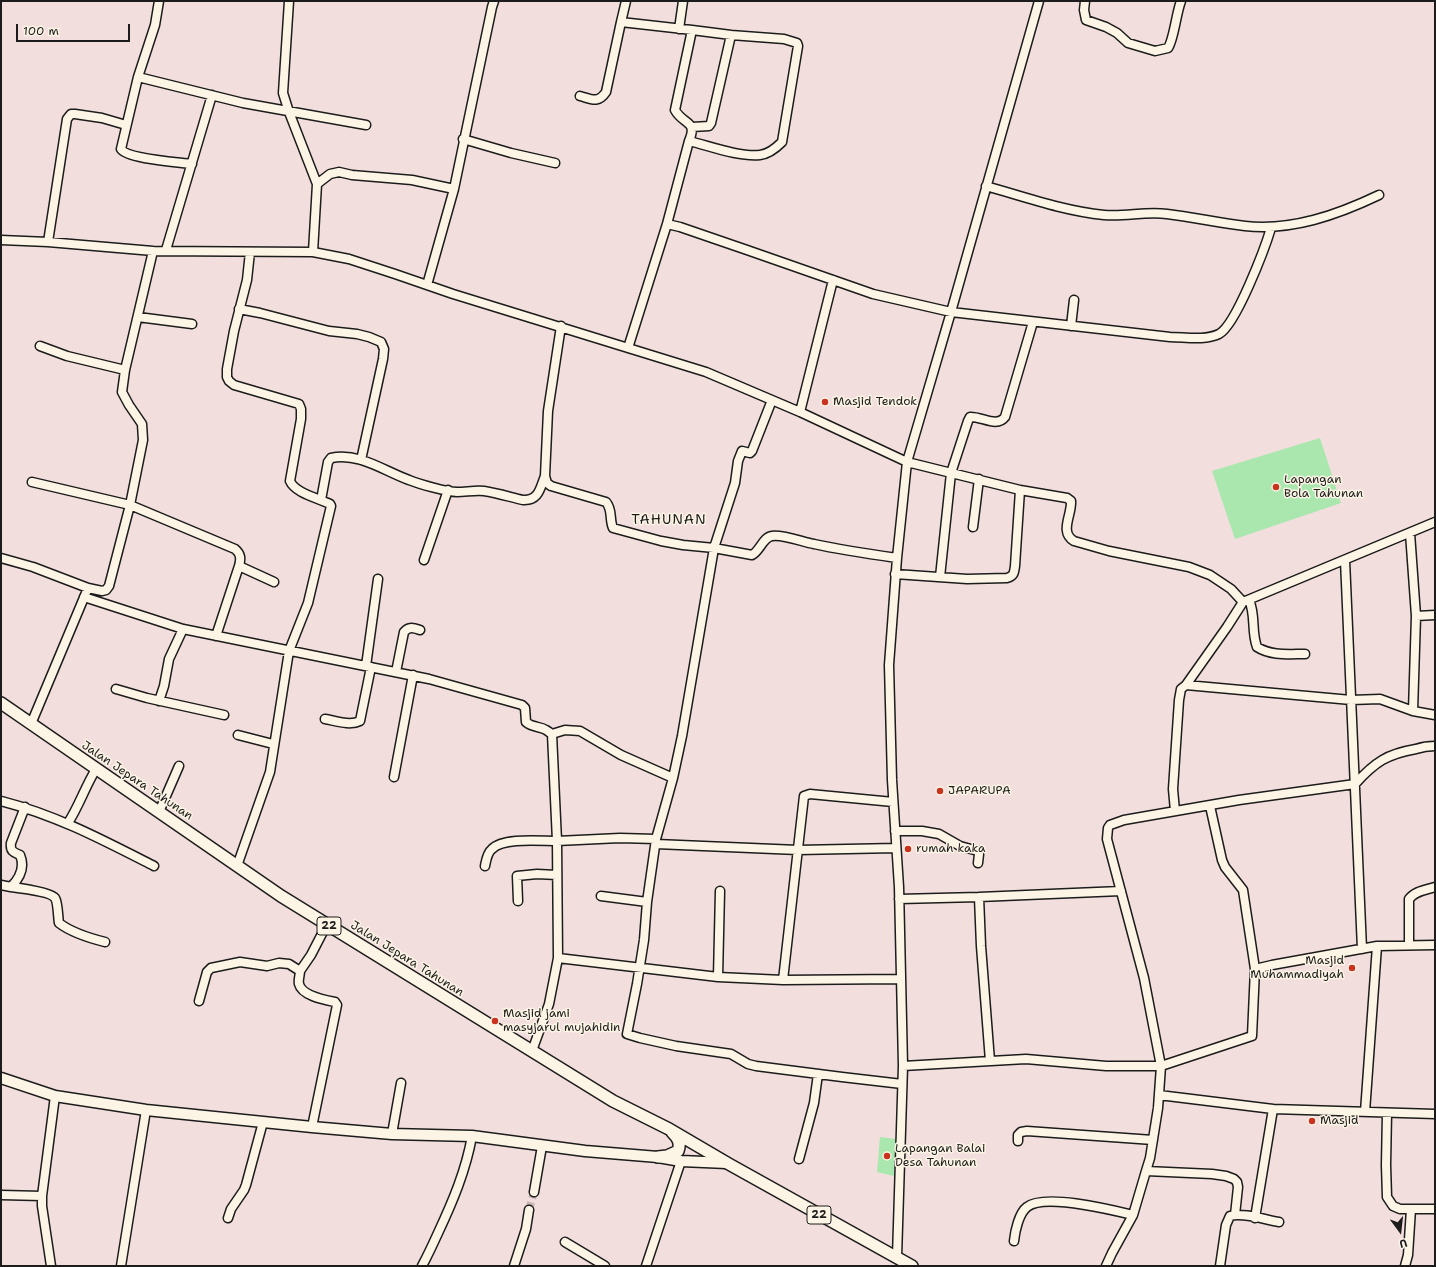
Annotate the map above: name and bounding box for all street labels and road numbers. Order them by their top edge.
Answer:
street label: Jalan Jepara Tahunan [79,738,195,824]
road number: 22 [317,917,341,935]
street label: Jalan Jepara Tahunan [348,918,466,1000]
road number: 22 [807,1206,831,1224]

